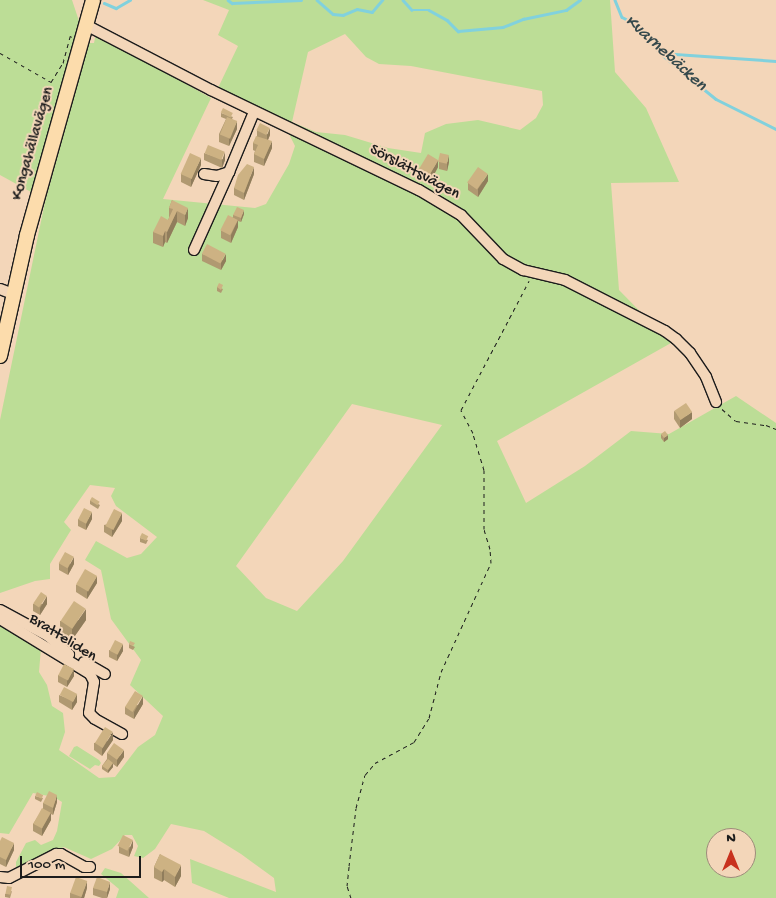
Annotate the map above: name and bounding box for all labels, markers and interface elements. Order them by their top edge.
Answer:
water label: Kvarnebäcken [619,11,711,97]
street label: Kongahällavägen [9,85,59,203]
street label: Sörslättsvägen [366,141,462,205]
street label: Bratteliden [25,611,99,667]
north arrow [706,828,756,878]
text: N [726,830,736,847]
scale bar [22,846,144,878]
text: 100 m [28,856,65,874]

